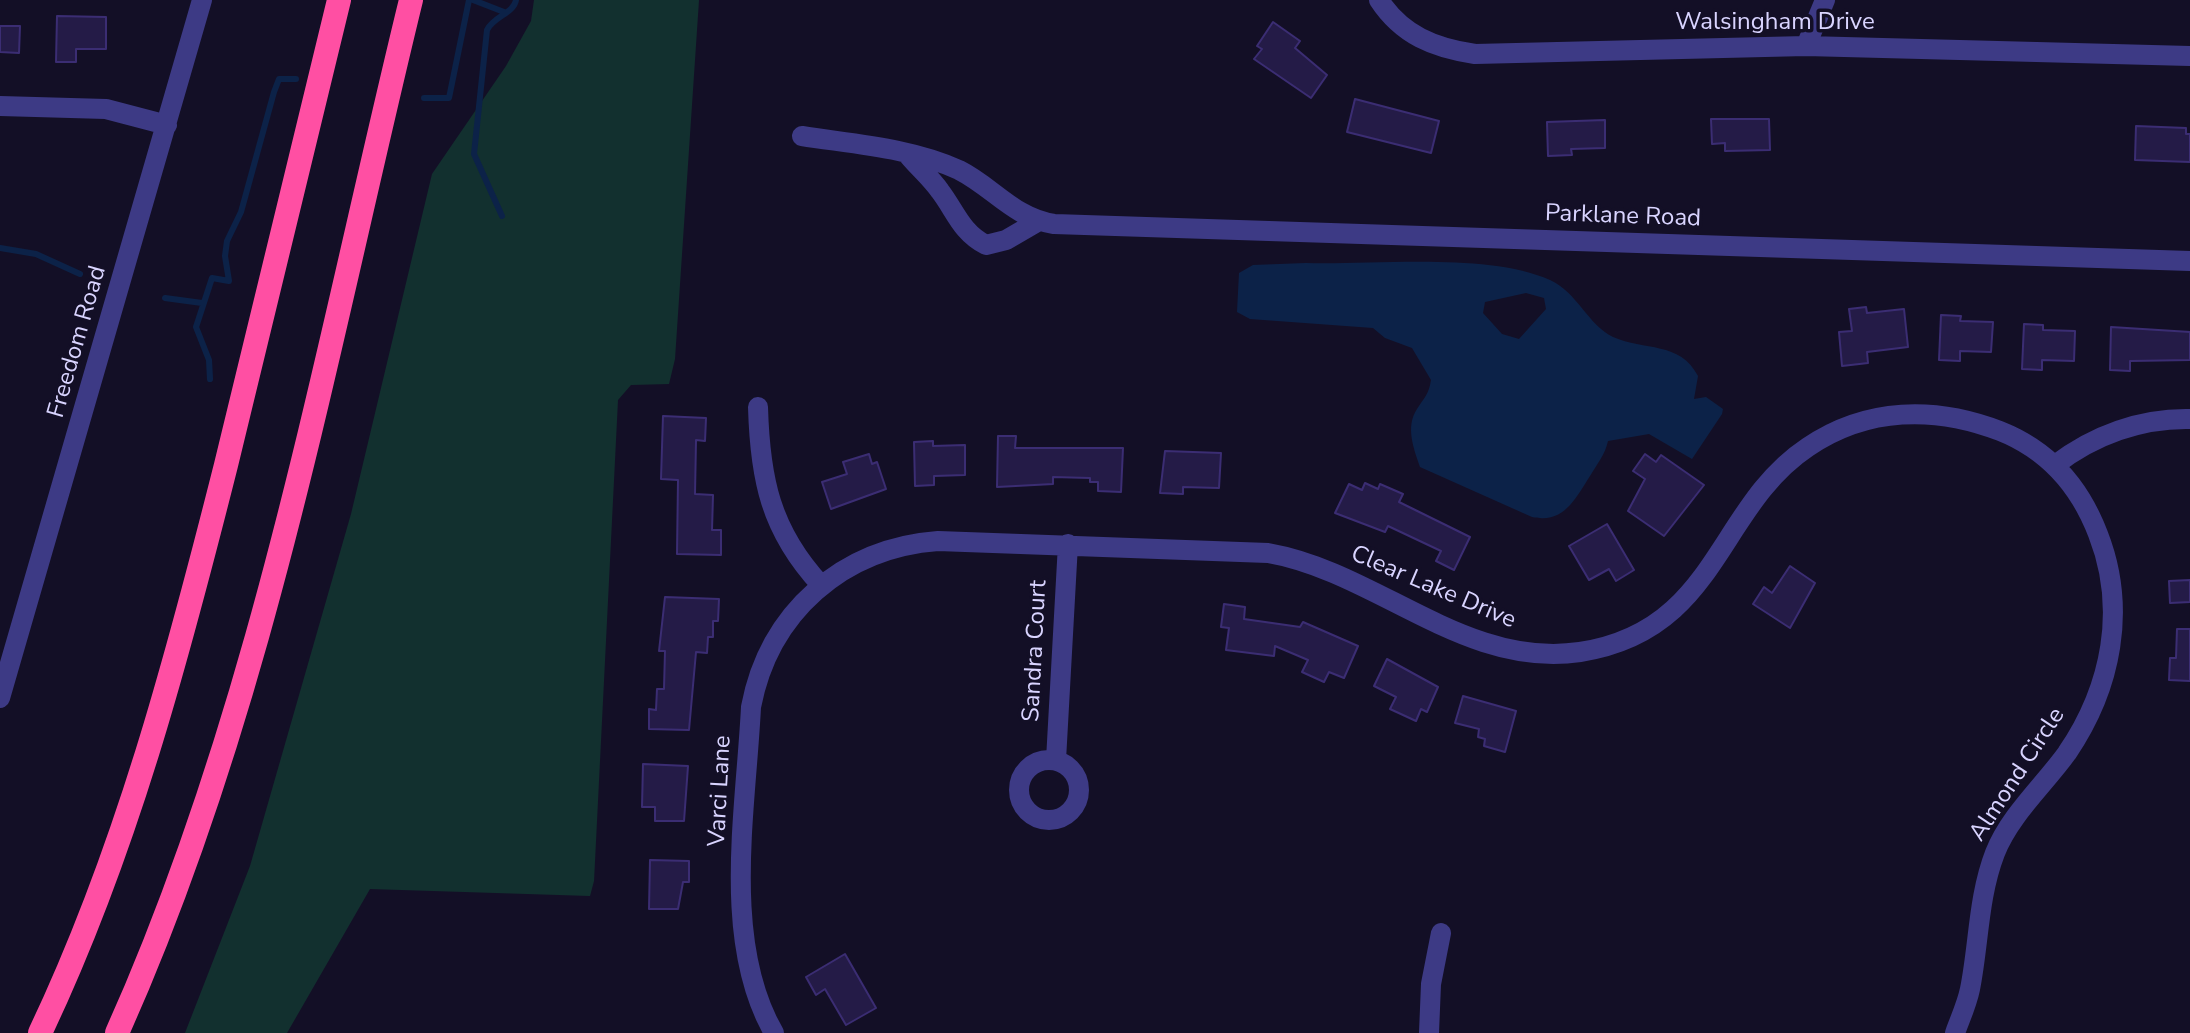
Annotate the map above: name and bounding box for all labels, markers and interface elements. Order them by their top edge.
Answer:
street label: Walsingham Drive [1675,9,1875,37]
street label: Parklane Road [1544,200,1702,234]
street label: Freedom Road [43,263,113,421]
street label: Clear Lake Drive [1346,540,1520,636]
street label: Sandra Court [1018,579,1054,723]
street label: Almond Circle [1964,703,2072,847]
street label: Varci Lane [704,735,738,847]

